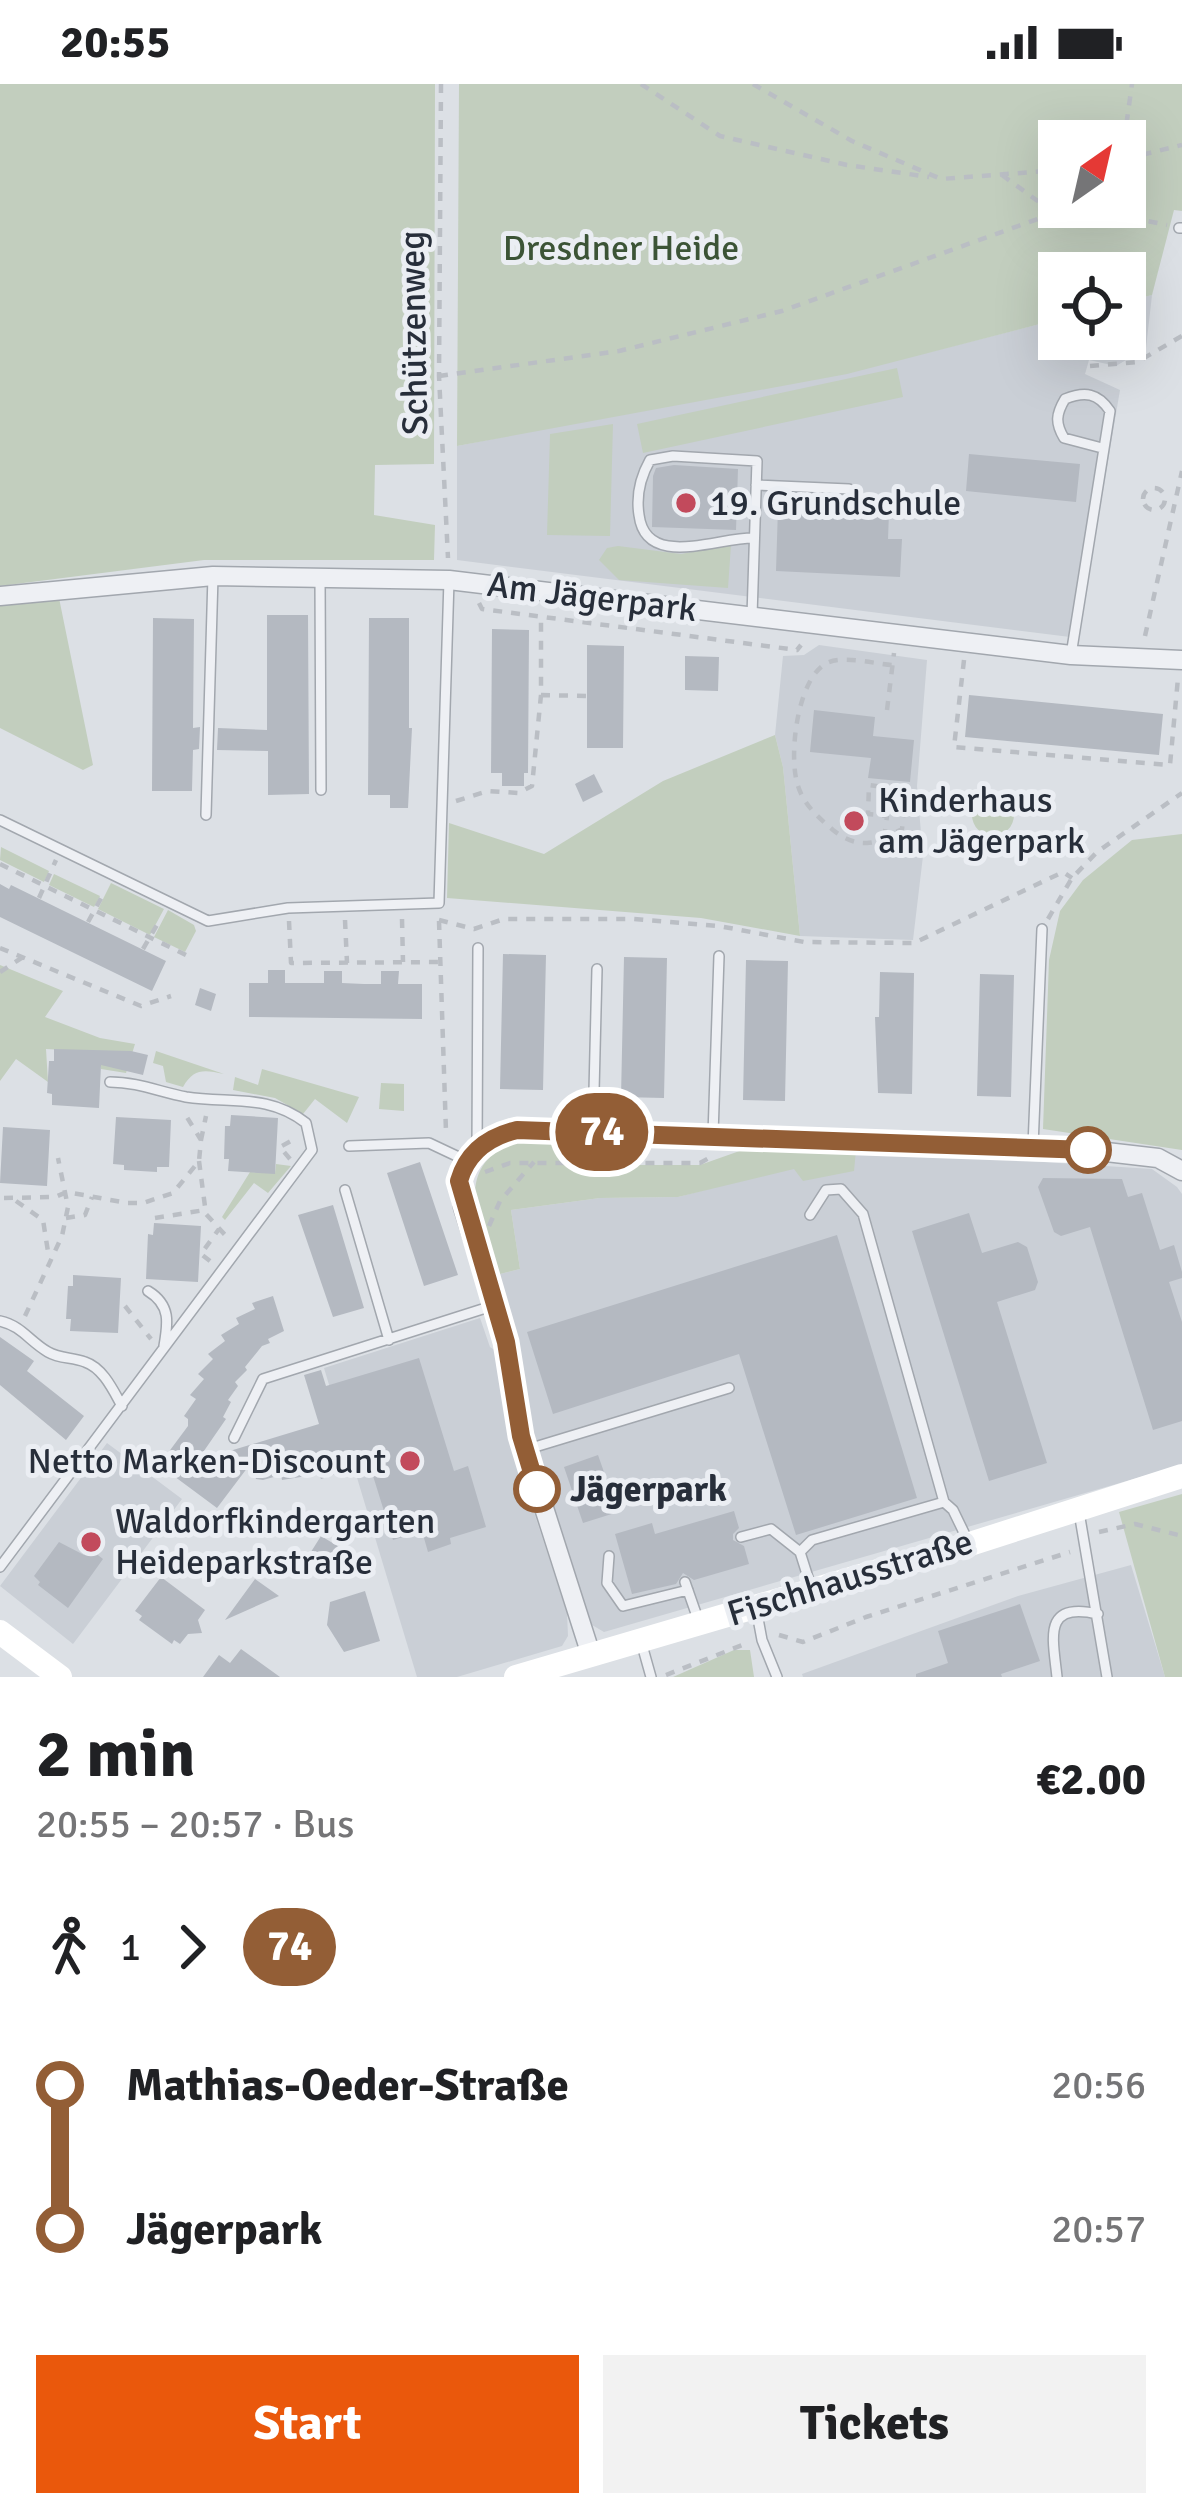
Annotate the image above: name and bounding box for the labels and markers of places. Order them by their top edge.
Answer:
place label: 19. Grundschule [710,481,961,526]
marker: 19. Grundschule [673,490,699,516]
place label: Kinderhaus am Jägerpark [878,778,1085,864]
marker: Kinderhaus am Jägerpark [841,808,867,834]
unlabelled marker [1066,1128,1110,1172]
place label: Netto Marken-Discount [28,1439,386,1484]
marker: Netto Marken-Discount [397,1448,423,1474]
marker: Jägerpark [515,1467,559,1511]
place label: Jägerpark [570,1467,727,1512]
place label: Waldorfkindergarten Heideparkstraße [115,1499,435,1585]
marker: Waldorfkindergarten Heideparkstraße [78,1529,104,1555]

